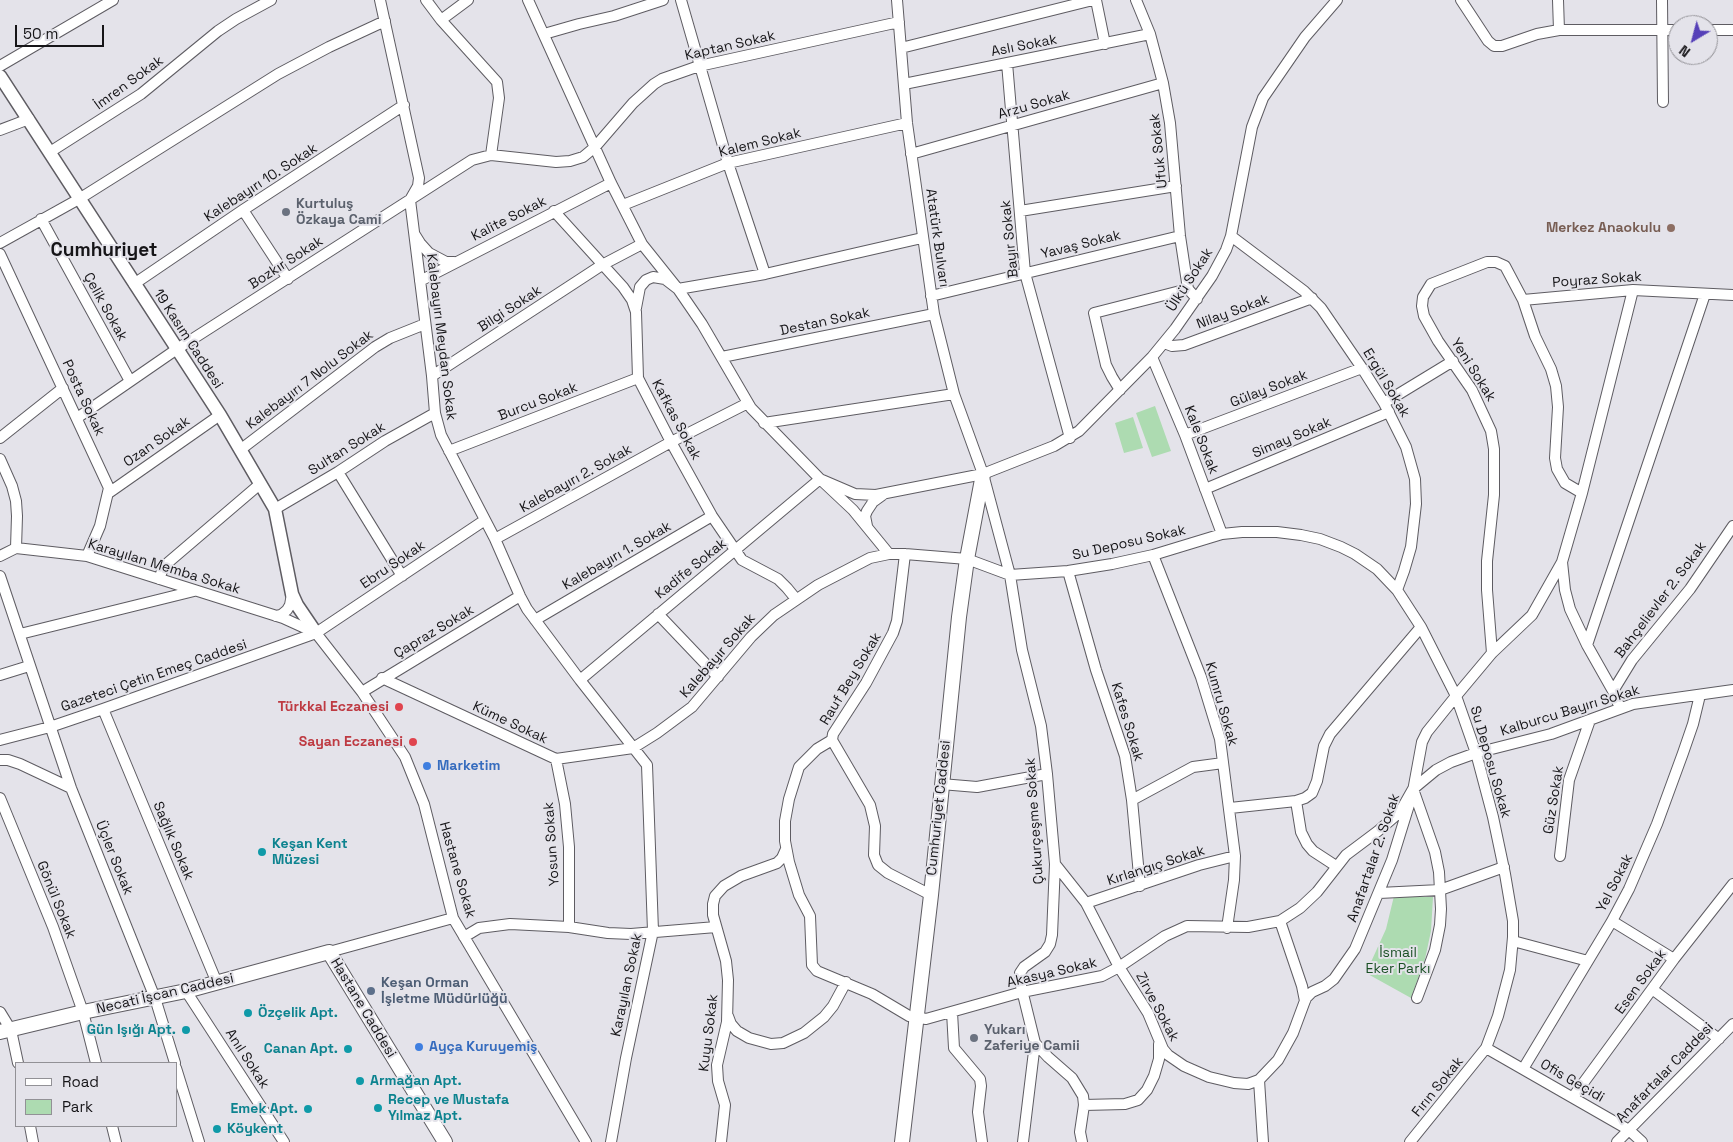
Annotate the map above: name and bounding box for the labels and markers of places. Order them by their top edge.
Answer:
place label: Kurtuluş Özkaya Cami [296,196,381,228]
marker: Kurtuluş Özkaya Cami [280,206,292,218]
place label: Merkez Anaokulu [1546,220,1661,236]
marker: Merkez Anaokulu [1665,222,1677,234]
place label: Türkkal Eczanesi [278,699,389,715]
marker: Türkkal Eczanesi [393,701,405,713]
place label: Sayan Eczanesi [299,734,403,750]
marker: Sayan Eczanesi [407,736,419,748]
place label: Marketim [437,758,500,774]
marker: Marketim [421,760,433,772]
place label: Keşan Kent Müzesi [272,836,348,869]
marker: Keşan Kent Müzesi [256,846,268,858]
place label: Keşan Orman İşletme Müdürlüğü [381,975,508,1008]
marker: Keşan Orman İşletme Müdürlüğü [365,985,377,997]
place label: Özçelik Apt. [258,1005,338,1021]
marker: Özçelik Apt. [242,1007,254,1019]
place label: Gün Işığı Apt. [87,1022,176,1038]
place label: Yukarı Zaferiye Camii [984,1022,1080,1054]
marker: Gün Işığı Apt. [180,1024,192,1036]
marker: Yukarı Zaferiye Camii [968,1032,980,1044]
place label: Ayça Kuruyemiş [429,1039,537,1055]
place label: Canan Apt. [264,1041,338,1057]
marker: Ayça Kuruyemiş [413,1041,425,1053]
marker: Canan Apt. [342,1043,354,1055]
place label: Armağan Apt. [370,1073,462,1089]
marker: Armağan Apt. [354,1075,366,1087]
place label: Recep ve Mustafa Yılmaz Apt. [388,1092,509,1124]
place label: Emek Apt. [231,1101,298,1117]
marker: Recep ve Mustafa Yılmaz Apt. [372,1102,384,1114]
marker: Emek Apt. [302,1103,314,1115]
place label: Köykent [227,1121,283,1137]
marker: Köykent [211,1123,223,1135]

